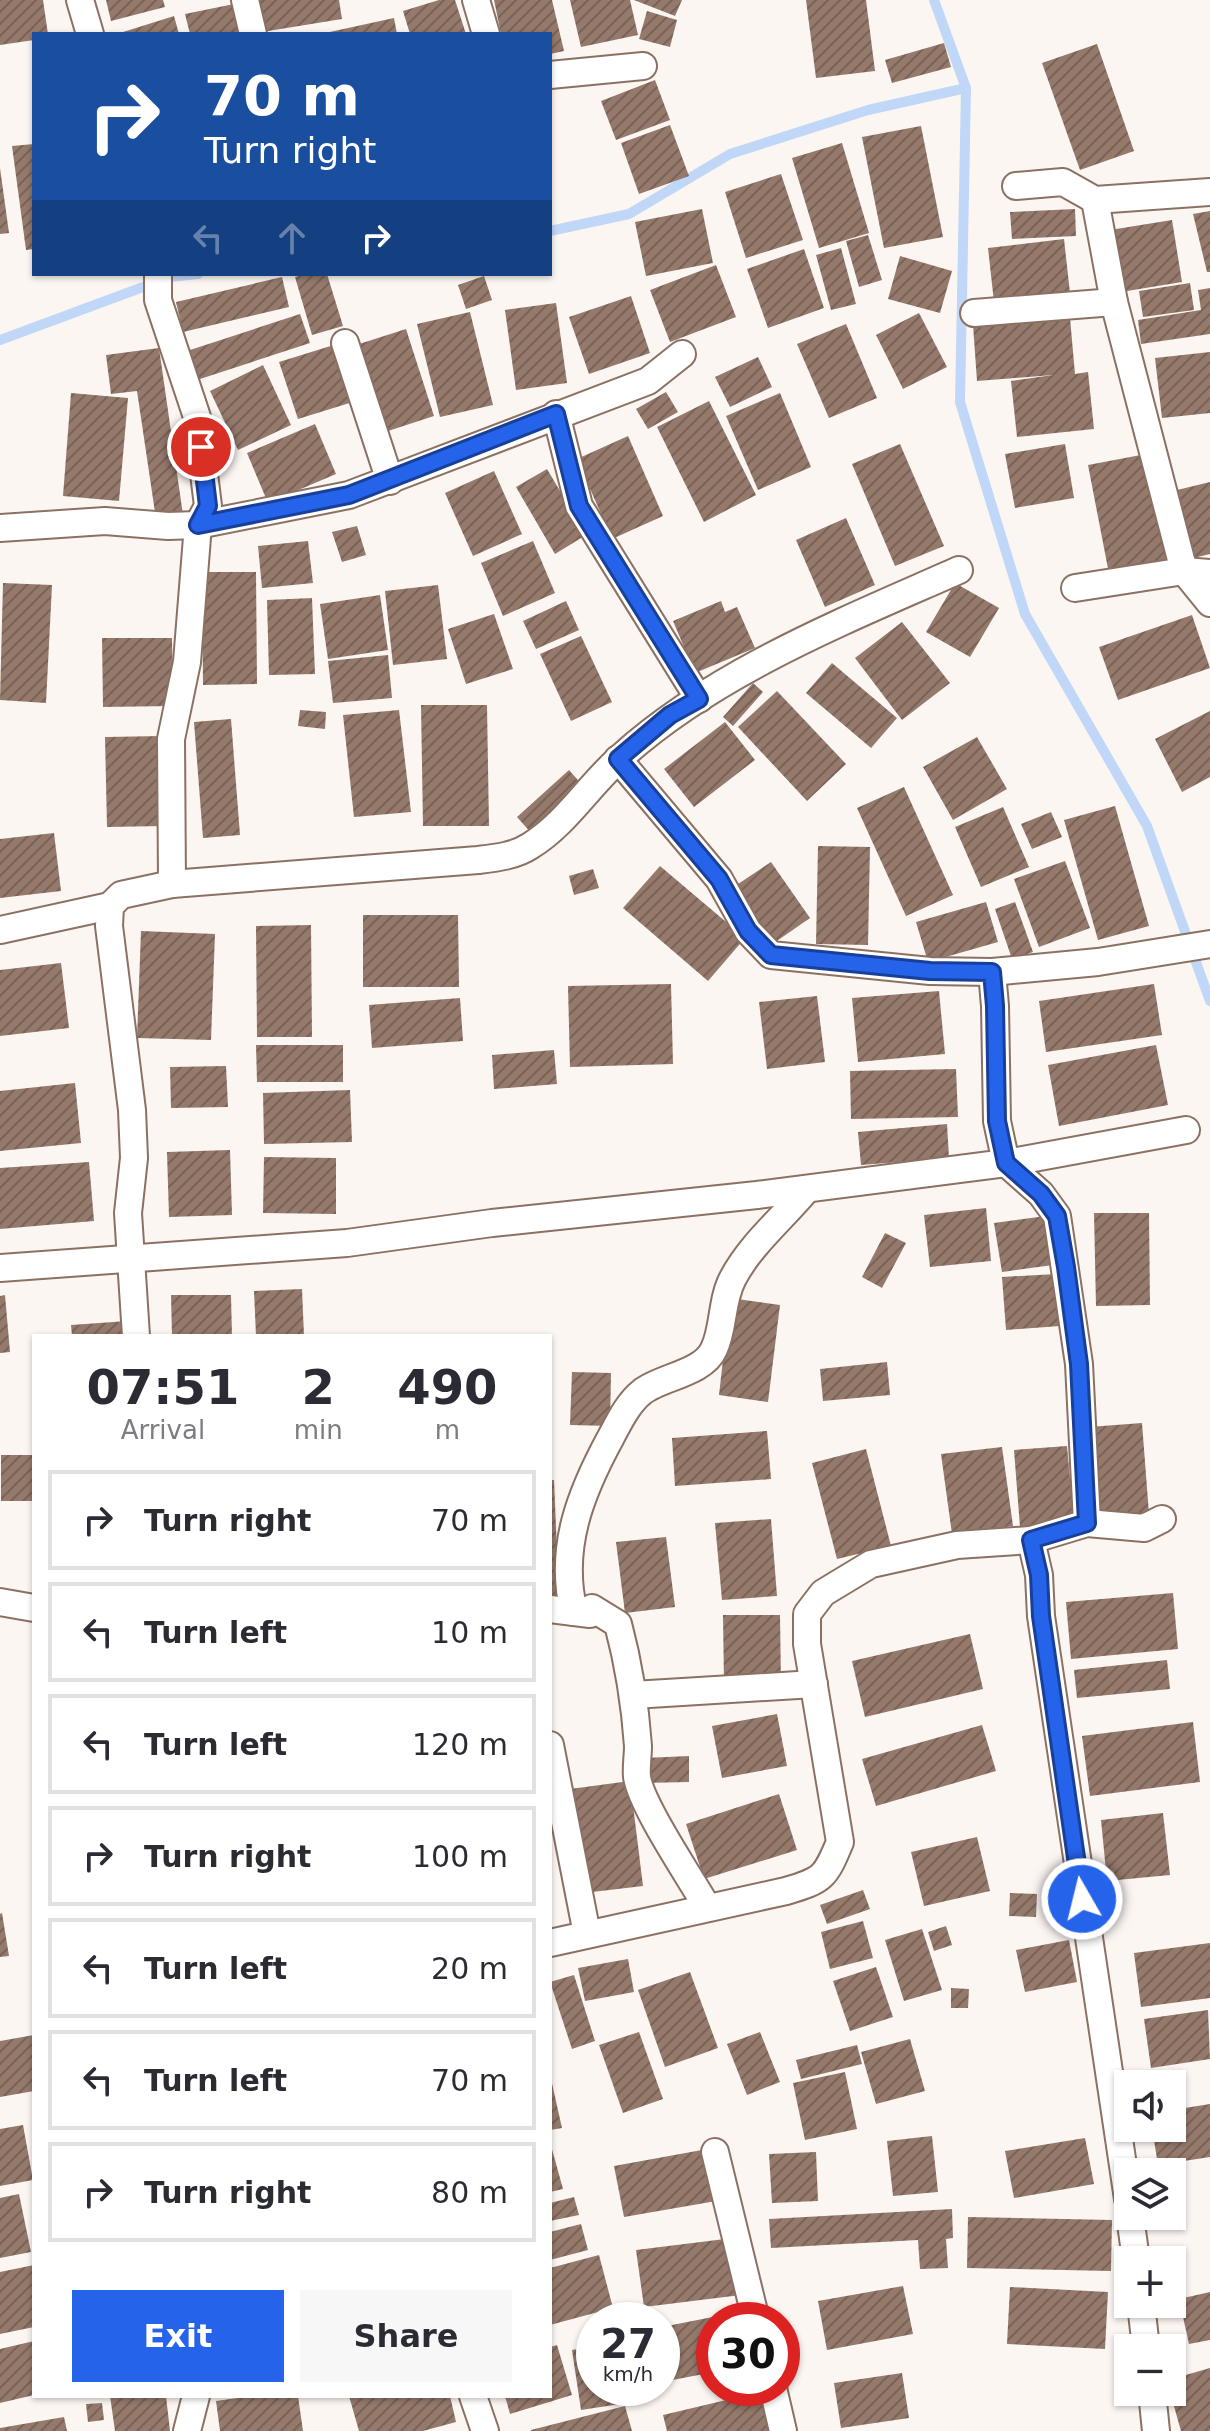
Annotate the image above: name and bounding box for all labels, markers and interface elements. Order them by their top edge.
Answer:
text: 70 m [204,63,360,128]
icon: right [72,64,176,168]
text: Turn right [204,130,376,171]
icon: left [186,216,230,260]
icon: ahead [270,216,314,260]
icon: right [354,216,398,260]
pin [167,413,235,481]
icon: arrive [179,425,223,469]
text: 07:51 [86,1359,239,1415]
text: 2 [302,1359,335,1415]
text: 490 [397,1359,497,1415]
text: Arrival [121,1415,205,1445]
text: min [294,1415,343,1445]
text: m [435,1415,460,1445]
icon: right [76,1498,120,1542]
text: Turn right [144,1503,311,1538]
text: 70 m [431,1503,508,1538]
icon: left [76,1610,120,1654]
text: Turn left [144,1615,287,1650]
text: 10 m [431,1615,508,1650]
icon: left [76,1722,120,1766]
text: Turn left [144,1727,287,1762]
text: 120 m [412,1727,508,1762]
icon: right [76,1834,120,1878]
text: Turn right [144,1839,311,1874]
text: 100 m [412,1839,508,1874]
position arrow [1040,1857,1124,1941]
icon: left [76,1946,120,1990]
text: Turn left [144,1951,287,1986]
text: 20 m [431,1951,508,1986]
icon: left [76,2058,120,2102]
text: Turn left [144,2063,287,2098]
text: 70 m [431,2063,508,2098]
map controls [1114,2070,1186,2406]
button: sound [1114,2070,1186,2142]
button: layers [1114,2158,1186,2230]
icon: right [76,2170,120,2214]
text: Turn right [144,2175,311,2210]
text: 80 m [431,2175,508,2210]
button: + [1114,2246,1186,2318]
button: Exit [72,2290,284,2382]
button: Share [300,2290,512,2382]
speed limit sign: 30 [696,2302,800,2406]
text: 27 [600,2321,656,2367]
button: − [1114,2334,1186,2406]
text: km/h [603,2362,653,2386]

